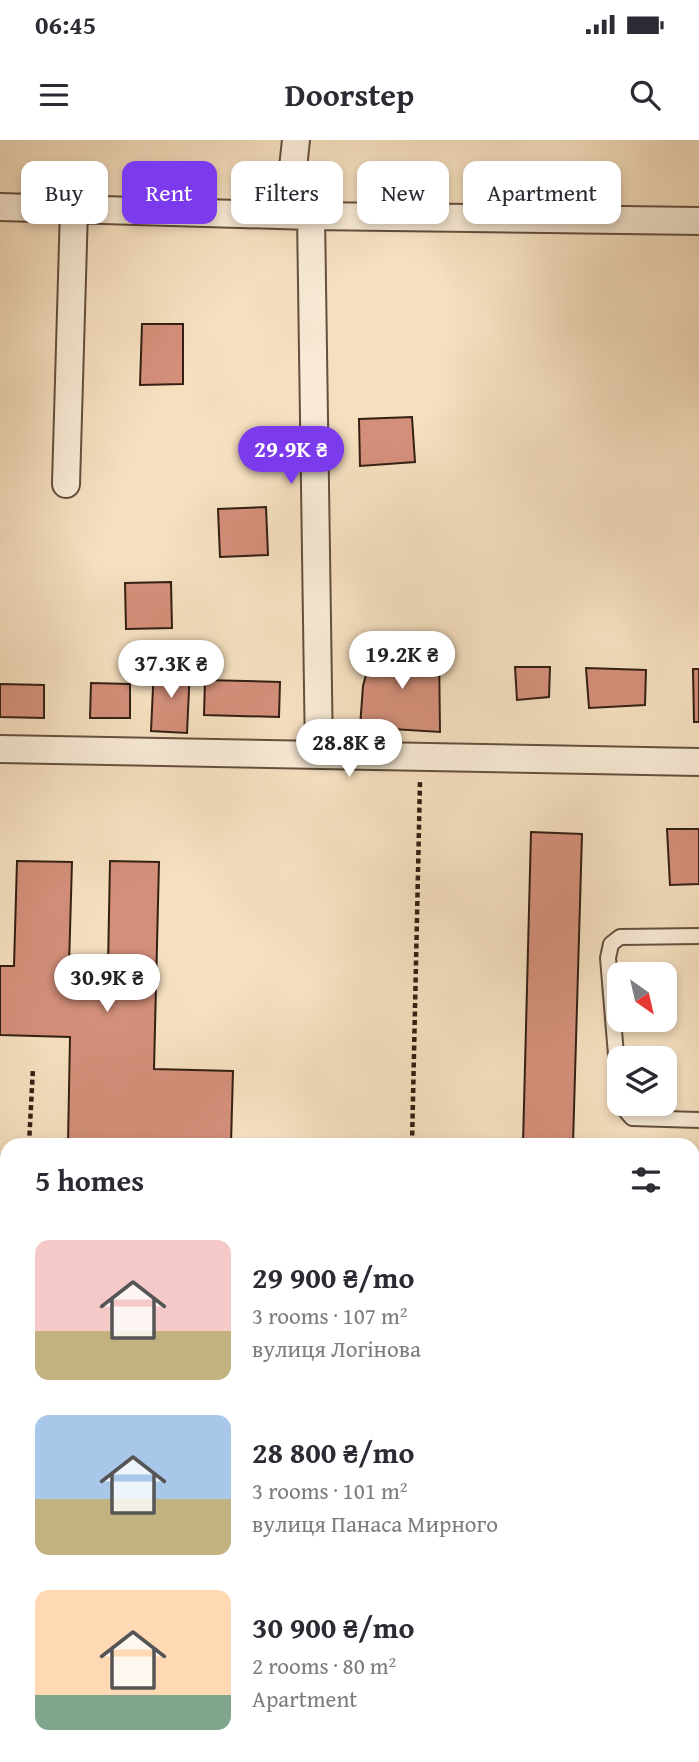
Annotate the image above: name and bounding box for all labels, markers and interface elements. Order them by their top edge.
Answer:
text: 06:45 [35,5,96,44]
text: Doorstep [285,71,414,118]
icon: menu [35,76,73,114]
icon: search [626,76,664,114]
chip: Buy [21,161,108,224]
chip: Rent [122,161,217,224]
chip: Filters [231,161,343,224]
chip: New [357,161,449,224]
chip: Apartment [463,161,621,224]
pin: 29.9K ₴ [226,426,356,486]
text: 29.9K ₴ [254,432,328,465]
pin: 19.2K ₴ [337,631,467,691]
text: 19.2K ₴ [365,637,439,670]
pin: 37.3K ₴ [106,640,236,700]
text: 37.3K ₴ [134,646,208,679]
pin: 28.8K ₴ [284,720,414,779]
text: 28.8K ₴ [312,725,386,758]
pin: 30.9K ₴ [42,954,172,1014]
text: 30.9K ₴ [70,960,144,993]
north arrow [607,962,677,1032]
map controls [607,962,677,1116]
button: layers [607,1046,677,1116]
text: 5 homes [35,1158,144,1202]
icon: filters [627,1161,665,1199]
text: 29 900 ₴/mo [252,1255,415,1299]
icon: home [91,1268,175,1352]
text: 3 rooms · 107 m² [252,1299,407,1332]
text: вулиця Логінова [252,1332,421,1365]
text: 28 800 ₴/mo [252,1430,415,1474]
icon: home [91,1443,175,1527]
text: 3 rooms · 101 m² [252,1474,407,1507]
text: вулиця Панаса Мирного [252,1507,498,1540]
text: 30 900 ₴/mo [252,1605,415,1649]
icon: home [91,1618,175,1702]
text: 2 rooms · 80 m² [252,1649,396,1682]
text: Apartment [252,1682,357,1715]

